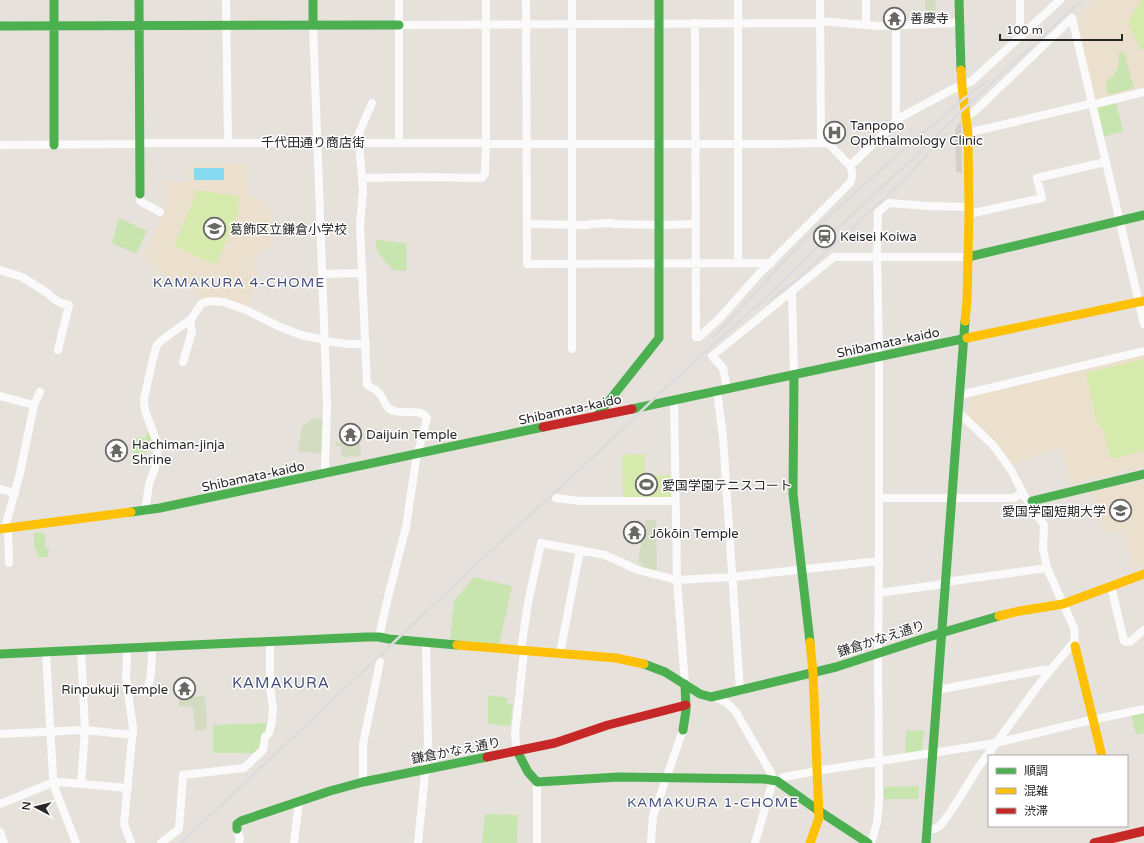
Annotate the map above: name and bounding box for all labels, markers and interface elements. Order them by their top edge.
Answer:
temple icon: 善慶寺 [881,5,907,31]
place label: 善慶寺 [910,11,949,27]
scale bar [1000,16,1122,42]
text: 100 m [1006,23,1043,37]
place label: Tanpopo Ophthalmology Clinic [850,118,983,149]
hospital icon: Tanpopo Ophthalmology Clinic [821,119,847,145]
street label: 千代田通り商店街 [261,135,365,151]
school or university icon: 葛飾区立鎌倉小学校 [201,216,227,242]
place label: 葛飾区立鎌倉小学校 [230,222,347,238]
station icon: Keisei Koiwa [812,223,838,249]
place label: Keisei Koiwa [840,229,917,245]
district label: KAMAKURA 4-CHOME [153,274,325,291]
street label: Shibamata-kaido [835,324,941,362]
street label: Shibamata-kaido [517,391,623,429]
temple icon: Daijuin Temple [337,421,363,447]
place label: Daijuin Temple [366,427,457,443]
place label: Hachiman-jinja Shrine [132,437,225,468]
temple icon: Hachiman-jinja Shrine [104,438,130,464]
street label: Shibamata-kaido [200,458,306,496]
sports icon: 愛国学園テニスコート [634,472,660,498]
place label: 愛国学園テニスコート [662,478,792,494]
school or university icon: 愛国学園短期大学 [1108,498,1134,524]
place label: 愛国学園短期大学 [1002,504,1106,520]
temple icon: Jōkōin Temple [622,520,648,546]
place label: Jōkōin Temple [650,526,739,542]
street label: 鎌倉かなえ通り [836,617,927,661]
district label: KAMAKURA [232,674,330,692]
temple icon: Rinpukuji Temple [171,676,197,702]
place label: Rinpukuji Temple [61,682,168,698]
street label: 鎌倉かなえ通り [410,734,502,768]
legend [988,755,1128,827]
text: 順調 [1024,764,1048,778]
text: 混雑 [1024,784,1048,798]
north arrow [16,787,56,827]
district label: KAMAKURA 1-CHOME [627,794,799,811]
text: N [20,801,34,811]
text: 渋滞 [1024,804,1048,818]

